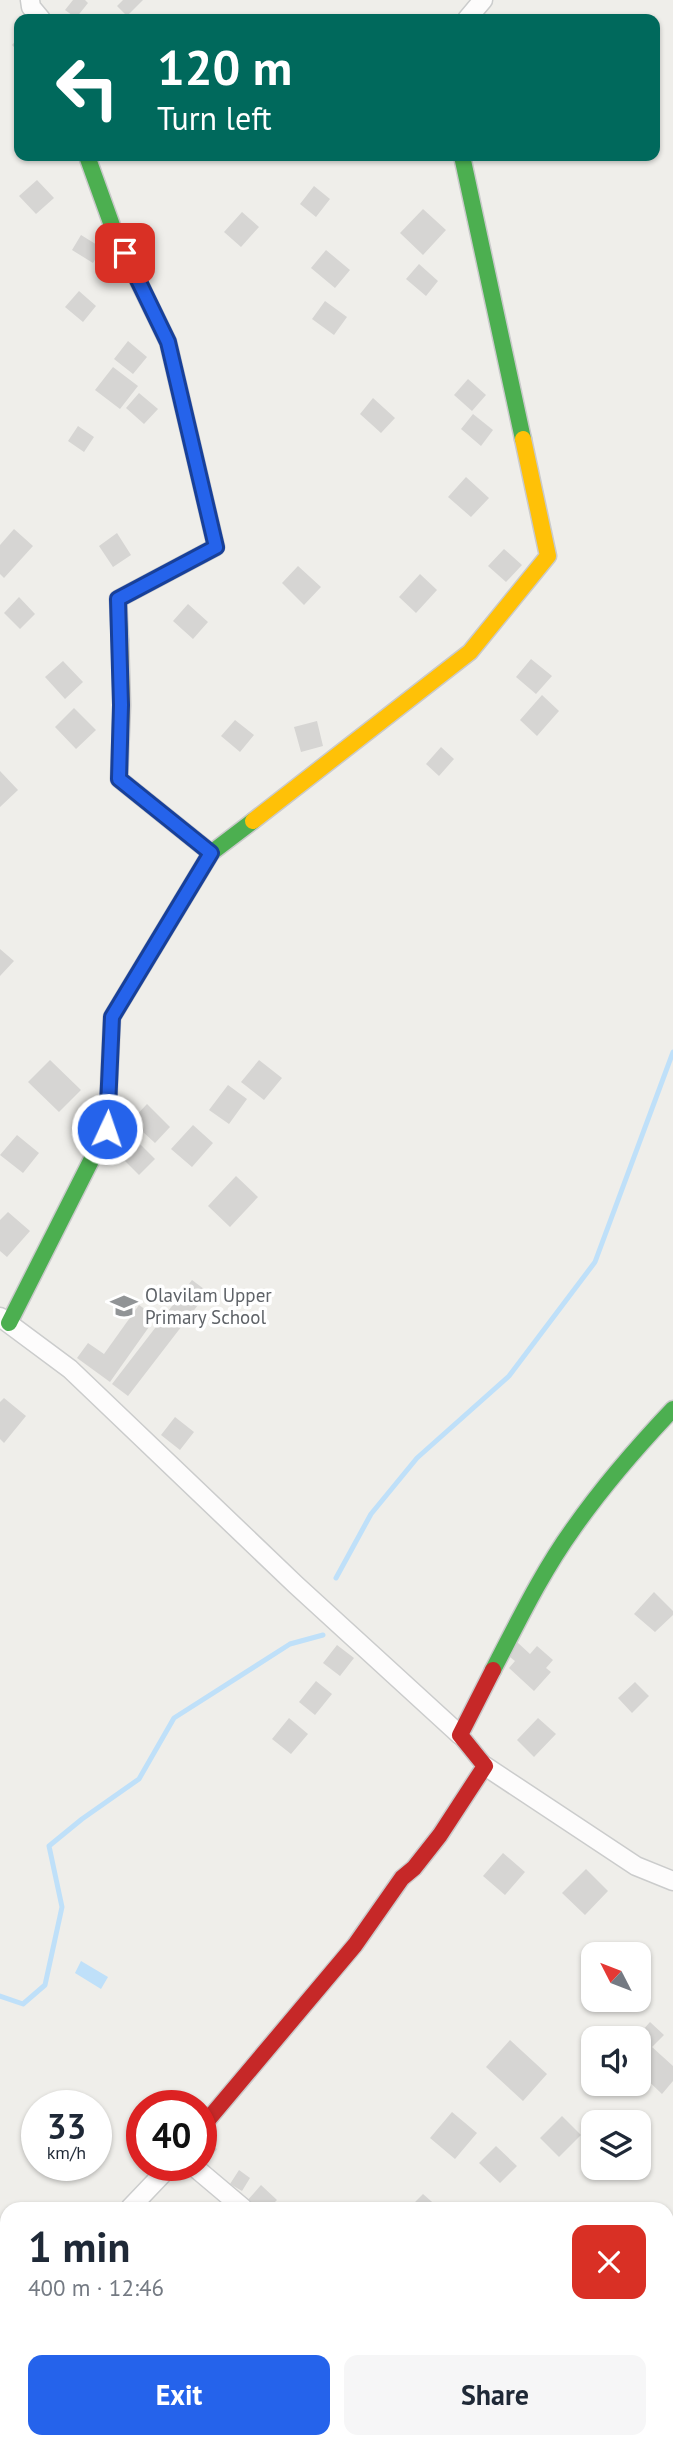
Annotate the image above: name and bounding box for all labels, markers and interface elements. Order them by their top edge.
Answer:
text: 120 m [157,35,292,99]
icon: left [42,42,133,133]
text: Turn left [157,97,272,139]
pin [95,223,155,283]
icon: arrive [106,234,144,272]
position arrow [70,1092,144,1166]
place label: Olavilam Upper Primary School [145,1283,272,1329]
school or university icon: Olavilam Upper Primary School [109,1291,139,1321]
north arrow [581,1942,651,2012]
map controls [581,1942,651,2180]
button: sound [581,2026,651,2096]
speed limit sign: 40 [126,2090,217,2181]
text: 33 [47,2103,86,2149]
button: layers [581,2110,651,2180]
text: km/h [47,2141,86,2164]
text: 1 min [28,2219,130,2274]
button: close [572,2225,646,2299]
text: 400 m · 12:46 [28,2273,164,2302]
button: Exit [28,2355,330,2435]
button: Share [344,2355,646,2435]

